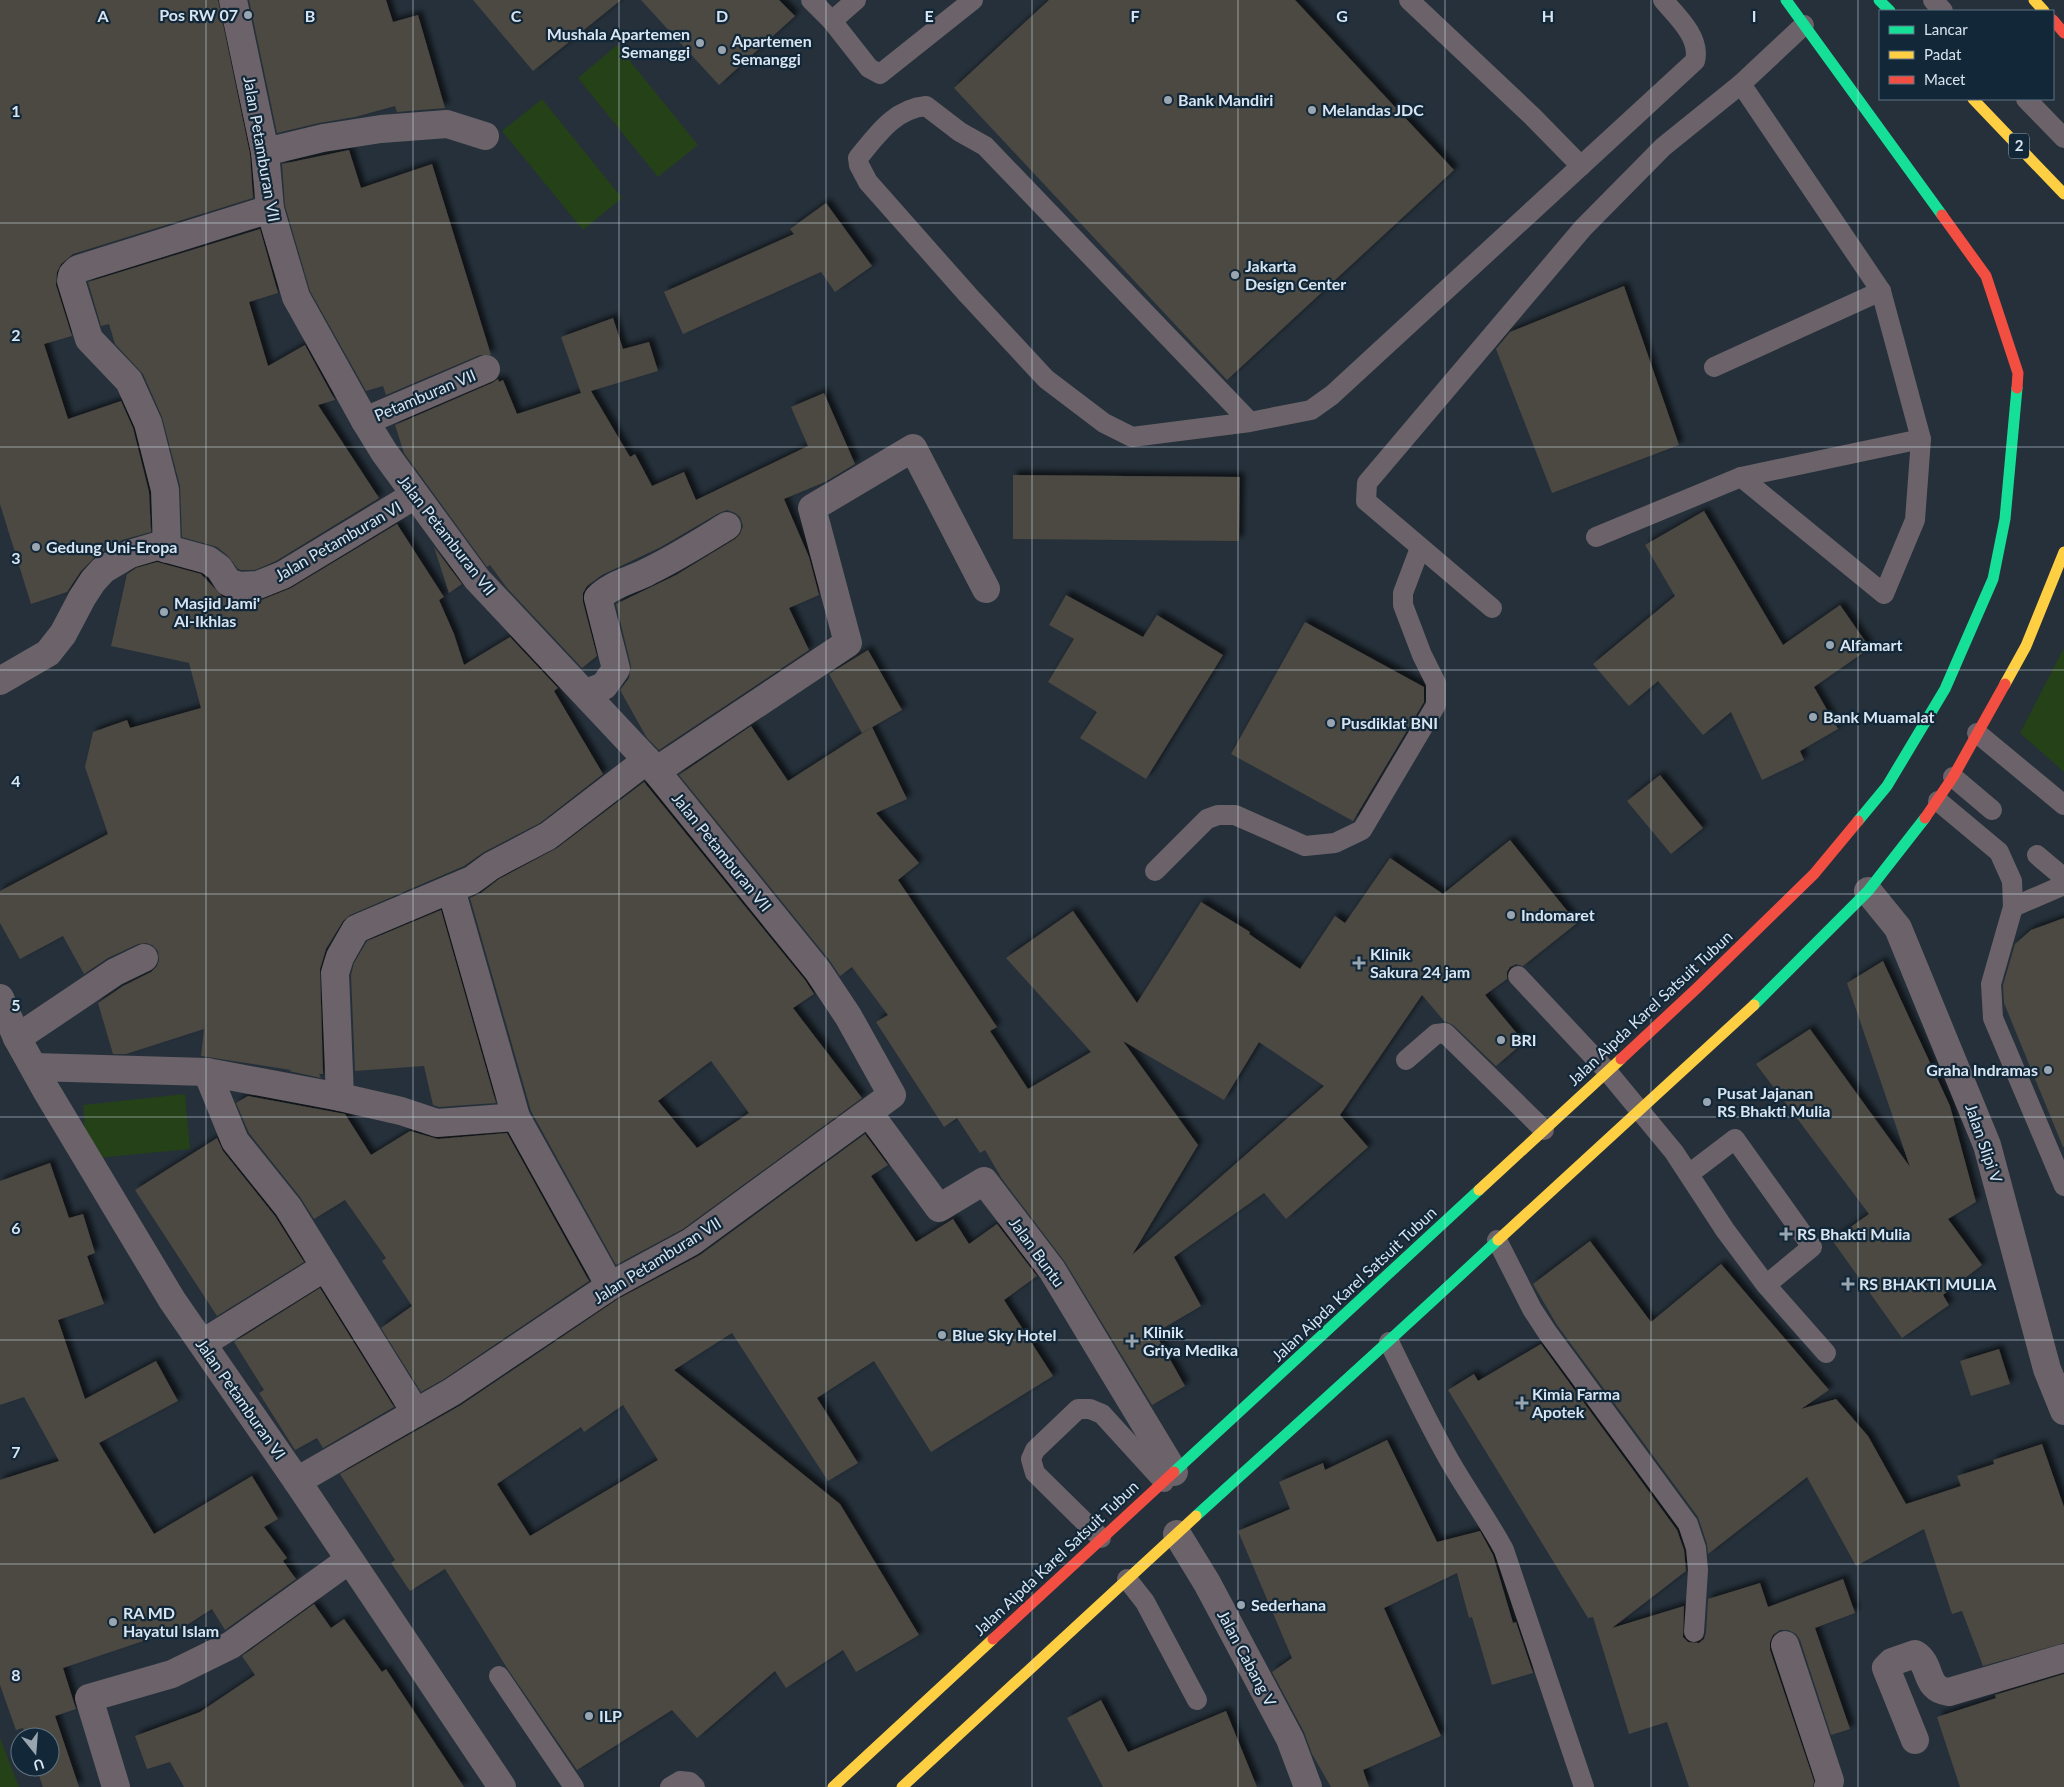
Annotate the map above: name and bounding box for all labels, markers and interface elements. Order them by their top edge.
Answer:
place label: Pos RW 07 [159,5,238,24]
text: A [96,6,109,25]
text: B [305,6,315,25]
text: C [511,6,522,25]
text: D [716,6,728,25]
text: E [924,6,934,25]
text: F [1130,6,1140,25]
text: G [1336,6,1348,25]
text: H [1542,6,1554,25]
text: I [1752,6,1756,25]
marker: Pos RW 07 [242,9,254,21]
legend [1879,10,2054,100]
text: Lancar [1924,20,1968,38]
place label: Mushala Apartemen Semanggi [547,24,690,61]
place label: Apartemen Semanggi [731,31,812,68]
marker: Mushala Apartemen Semanggi [694,37,706,49]
marker: Apartemen Semanggi [716,44,728,56]
text: Padat [1924,45,1962,63]
text: Macet [1924,70,1966,88]
street label: Jalan Petamburan VII [240,75,285,223]
place label: Bank Mandiri [1178,90,1273,109]
marker: Bank Mandiri [1162,94,1174,106]
place label: Melandas JDC [1322,100,1424,119]
text: 1 [11,101,21,120]
marker: Melandas JDC [1306,104,1318,116]
road number: 2 [2009,134,2029,158]
place label: Jakarta Design Center [1245,256,1346,293]
marker: Jakarta Design Center [1229,269,1241,281]
text: 2 [11,325,21,344]
street label: Petamburan VII [371,365,478,424]
street label: Jalan Petamburan VII [395,471,500,599]
street label: Jalan Petamburan VI [271,497,404,585]
place label: Gedung Uni-Eropa [46,537,177,556]
marker: Gedung Uni-Eropa [30,541,42,553]
text: 3 [11,548,21,567]
place label: Masjid Jami' Al-Ikhlas [173,593,260,630]
marker: Masjid Jami' Al-Ikhlas [158,606,170,618]
place label: Alfamart [1839,635,1902,654]
marker: Alfamart [1824,639,1836,651]
place label: Bank Muamalat [1823,707,1935,726]
marker: Bank Muamalat [1807,711,1819,723]
place label: Pusdiklat BNI [1341,713,1438,732]
marker: Pusdiklat BNI [1325,717,1337,729]
text: 4 [11,771,21,790]
street label: Jalan Petamburan VII [669,788,776,915]
place label: Indomaret [1521,905,1595,924]
marker: Indomaret [1505,909,1517,921]
street label: Jalan Aipda Karel Satsuit Tubun [1563,926,1736,1089]
place label: Klinik Sakura 24 jam [1370,944,1470,981]
marker: Klinik Sakura 24 jam [1352,956,1366,970]
text: 5 [11,995,21,1014]
place label: BRI [1511,1030,1537,1049]
marker: BRI [1495,1034,1507,1046]
place label: Graha Indramas [1926,1060,2038,1079]
marker: Graha Indramas [2042,1064,2054,1076]
place label: Pusat Jajanan RS Bhakti Mulia [1717,1083,1830,1120]
marker: Pusat Jajanan RS Bhakti Mulia [1701,1096,1713,1108]
street label: Jalan Slipi V [1962,1101,2007,1185]
street label: Jalan Aipda Karel Satsuit Tubun [1267,1202,1440,1365]
street label: Jalan Petamburan VII [589,1212,724,1307]
street label: Jalan Buntu [1006,1213,1069,1290]
text: 6 [11,1218,21,1237]
place label: RS Bhakti Mulia [1797,1224,1910,1243]
marker: RS Bhakti Mulia [1779,1227,1793,1241]
place label: RS BHAKTI MULIA [1859,1274,1997,1293]
marker: RS BHAKTI MULIA [1841,1277,1855,1291]
place label: Klinik Griya Medika [1143,1322,1238,1359]
place label: Blue Sky Hotel [952,1325,1057,1344]
marker: Blue Sky Hotel [936,1329,948,1341]
marker: Klinik Griya Medika [1125,1334,1139,1348]
street label: Jalan Petamburan VI [193,1335,290,1463]
place label: Kimia Farma Apotek [1531,1384,1620,1421]
marker: Kimia Farma Apotek [1516,1397,1528,1409]
text: 7 [11,1442,21,1461]
street label: Jalan Aipda Karel Satsuit Tubun [969,1476,1142,1639]
place label: Sederhana [1251,1595,1326,1614]
marker: Sederhana [1235,1599,1247,1611]
place label: RA MD Hayatul Islam [123,1603,219,1640]
street label: Jalan Cabang V [1214,1606,1281,1709]
marker: RA MD Hayatul Islam [107,1616,119,1628]
text: 8 [11,1665,21,1684]
place label: ILP [599,1706,622,1725]
marker: ILP [583,1710,595,1722]
north arrow [10,1727,60,1777]
text: U [31,1755,46,1775]

